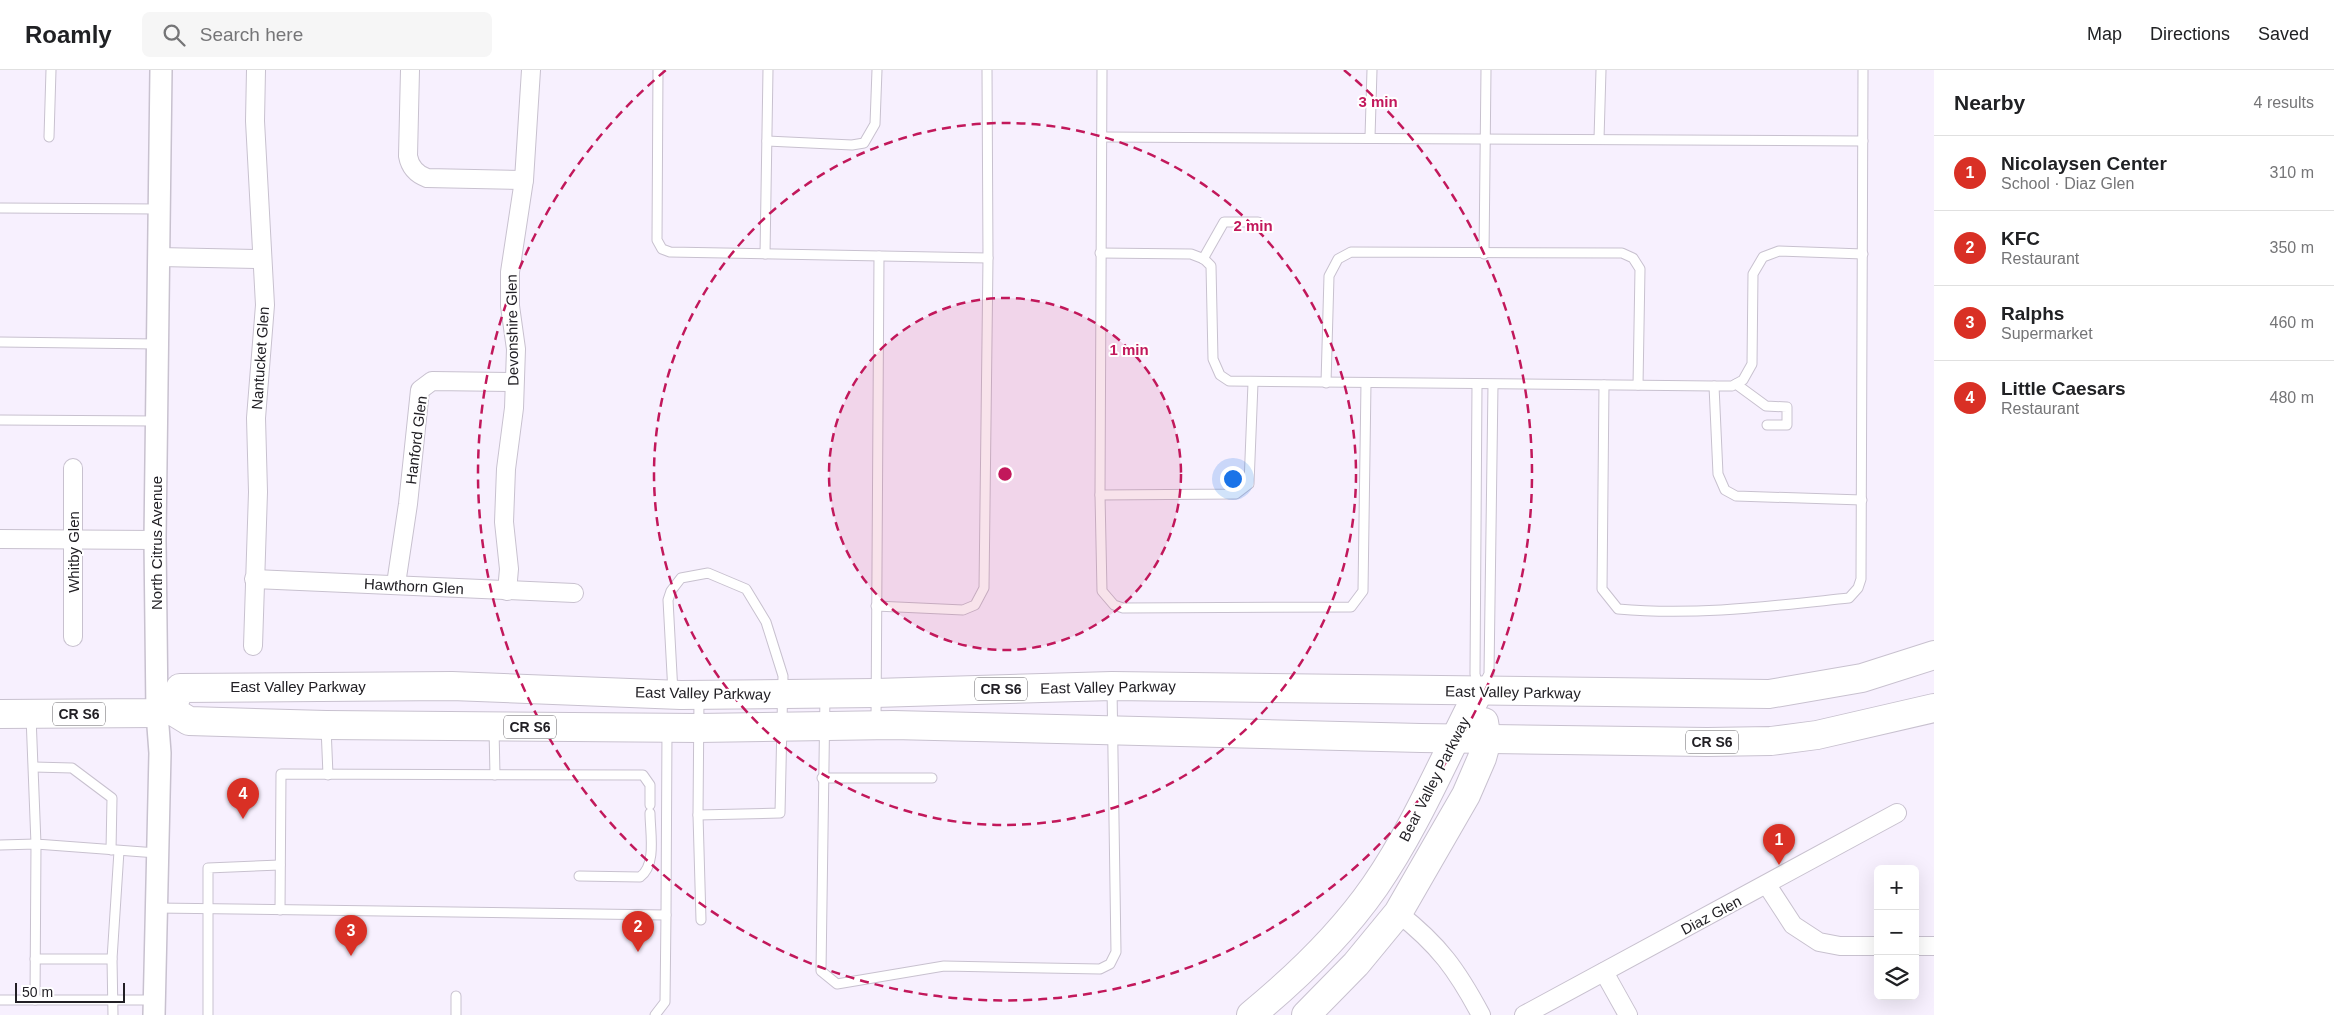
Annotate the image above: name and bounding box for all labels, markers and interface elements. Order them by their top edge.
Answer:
search box [142,12,492,57]
text: Roamly [25,21,112,48]
icon: search [160,21,188,49]
text: Search here [200,24,303,45]
text: Map [2087,24,2122,44]
text: Directions [2150,24,2230,44]
text: Saved [2258,24,2309,44]
text: Nearby [1954,91,2025,114]
text: 3 min [1358,93,1398,110]
text: 4 results [2254,94,2314,111]
text: Nicolaysen Center [2001,153,2167,174]
text: 1 [1966,164,1974,181]
text: 310 m [2270,164,2314,181]
text: School · Diaz Glen [2001,175,2134,192]
text: 2 min [1233,217,1273,234]
text: KFC [2001,228,2040,249]
text: 2 [1966,239,1974,256]
text: 350 m [2270,239,2314,256]
text: Restaurant [2001,250,2079,267]
street label: Devonshire Glen [503,274,521,386]
text: Ralphs [2001,303,2064,324]
street label: Nantucket Glen [248,306,272,410]
text: 3 [1966,314,1974,331]
text: 460 m [2270,314,2314,331]
text: Supermarket [2001,325,2093,342]
text: 1 min [1109,341,1149,358]
text: Little Caesars [2001,378,2126,399]
text: 4 [1966,389,1974,406]
text: 480 m [2270,389,2314,406]
street label: Hanford Glen [402,395,430,485]
text: Restaurant [2001,400,2079,417]
centre of rings [996,465,1014,483]
your location [1220,466,1246,492]
street label: North Citrus Avenue [148,476,165,610]
street label: Whitby Glen [65,511,82,593]
street label: Hawthorn Glen [364,575,464,597]
street label: East Valley Parkway [1040,677,1176,697]
street label: East Valley Parkway [230,678,366,695]
road number: CR S6 [975,678,1027,700]
street label: East Valley Parkway [1445,682,1581,702]
street label: East Valley Parkway [635,683,771,703]
road number: CR S6 [53,703,105,726]
street label: Bear Valley Parkway [1395,714,1473,844]
road number: CR S6 [504,716,556,739]
road number: CR S6 [1686,730,1738,754]
pin: 4 [227,778,259,819]
pin: 1 [1763,824,1795,865]
map controls [1874,865,1919,1000]
button: + [1874,865,1919,910]
street label: Diaz Glen [1678,892,1744,938]
button: − [1874,910,1919,955]
pin: 2 [622,911,654,952]
pin: 3 [335,915,367,956]
button: layers [1874,955,1919,1000]
scale bar [15,980,125,1003]
text: 50 m [22,984,53,1000]

